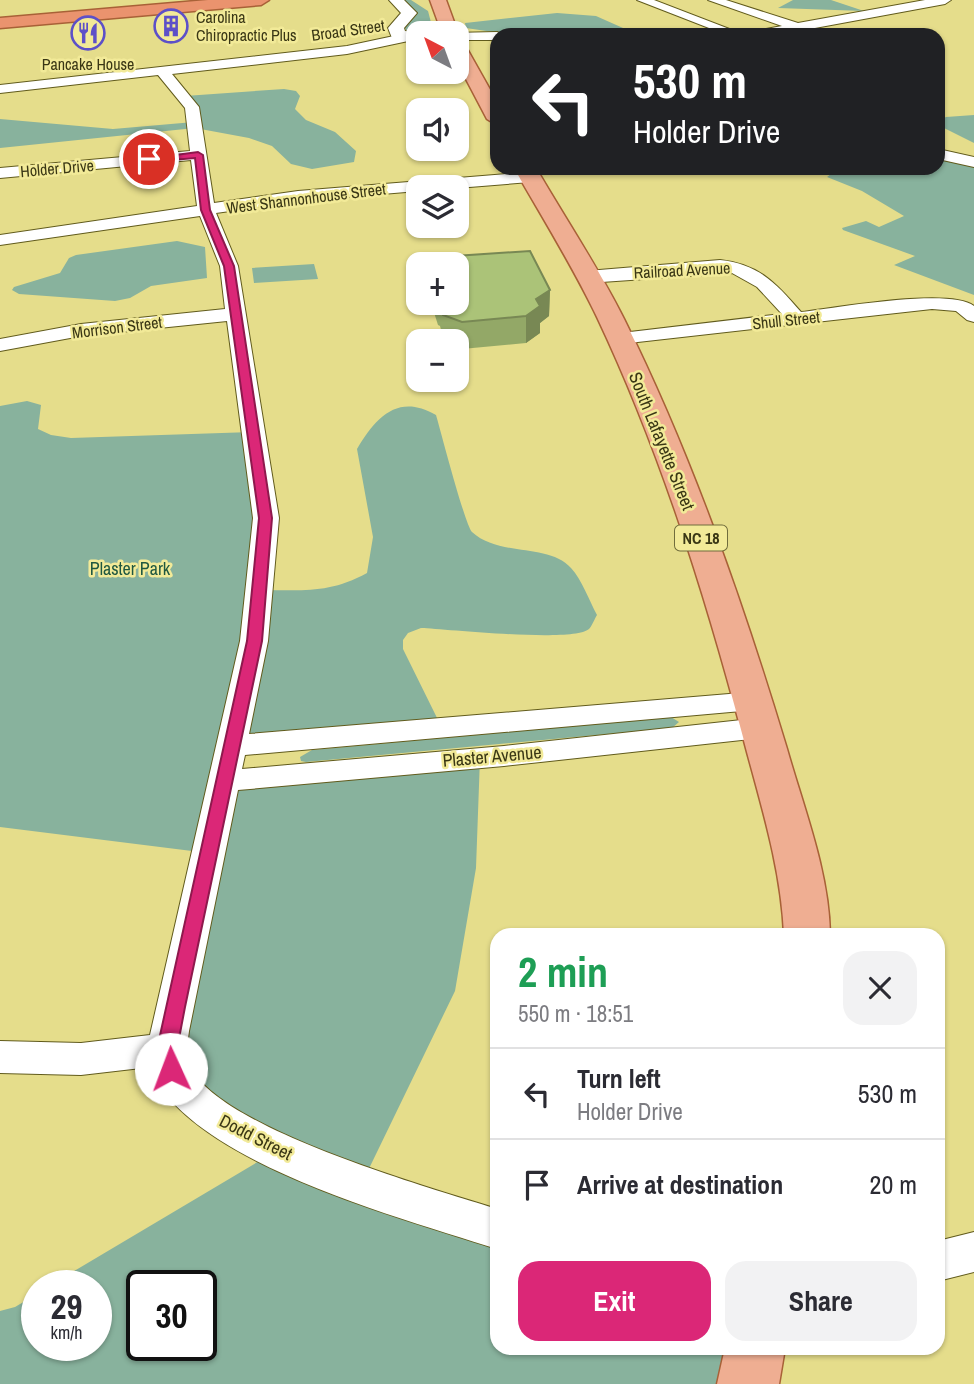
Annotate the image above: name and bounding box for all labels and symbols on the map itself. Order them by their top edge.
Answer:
place label: Carolina Chiropractic Plus [196,6,297,46]
building icon: Carolina Chiropractic Plus [152,7,190,45]
restaurant icon: Pancake House [69,14,107,52]
street label: Broad Street [310,14,386,46]
north arrow [406,21,469,84]
place label: Pancake House [42,53,134,75]
pin [119,129,179,189]
street label: Holder Drive [19,154,95,182]
street label: West Shannonhouse Street [225,177,387,219]
street label: Railroad Avenue [633,256,731,284]
street label: Shull Street [751,305,821,334]
street label: Morrison Street [71,311,164,343]
street label: South Lafayette Street [623,368,701,514]
road number: NC 18 [675,526,727,551]
park label: Plaster Park [90,556,171,581]
street label: Plaster Avenue [442,739,542,773]
position arrow [134,1032,208,1106]
street label: Dodd Street [215,1108,297,1166]
speed limit sign: 30 [126,1270,217,1361]

